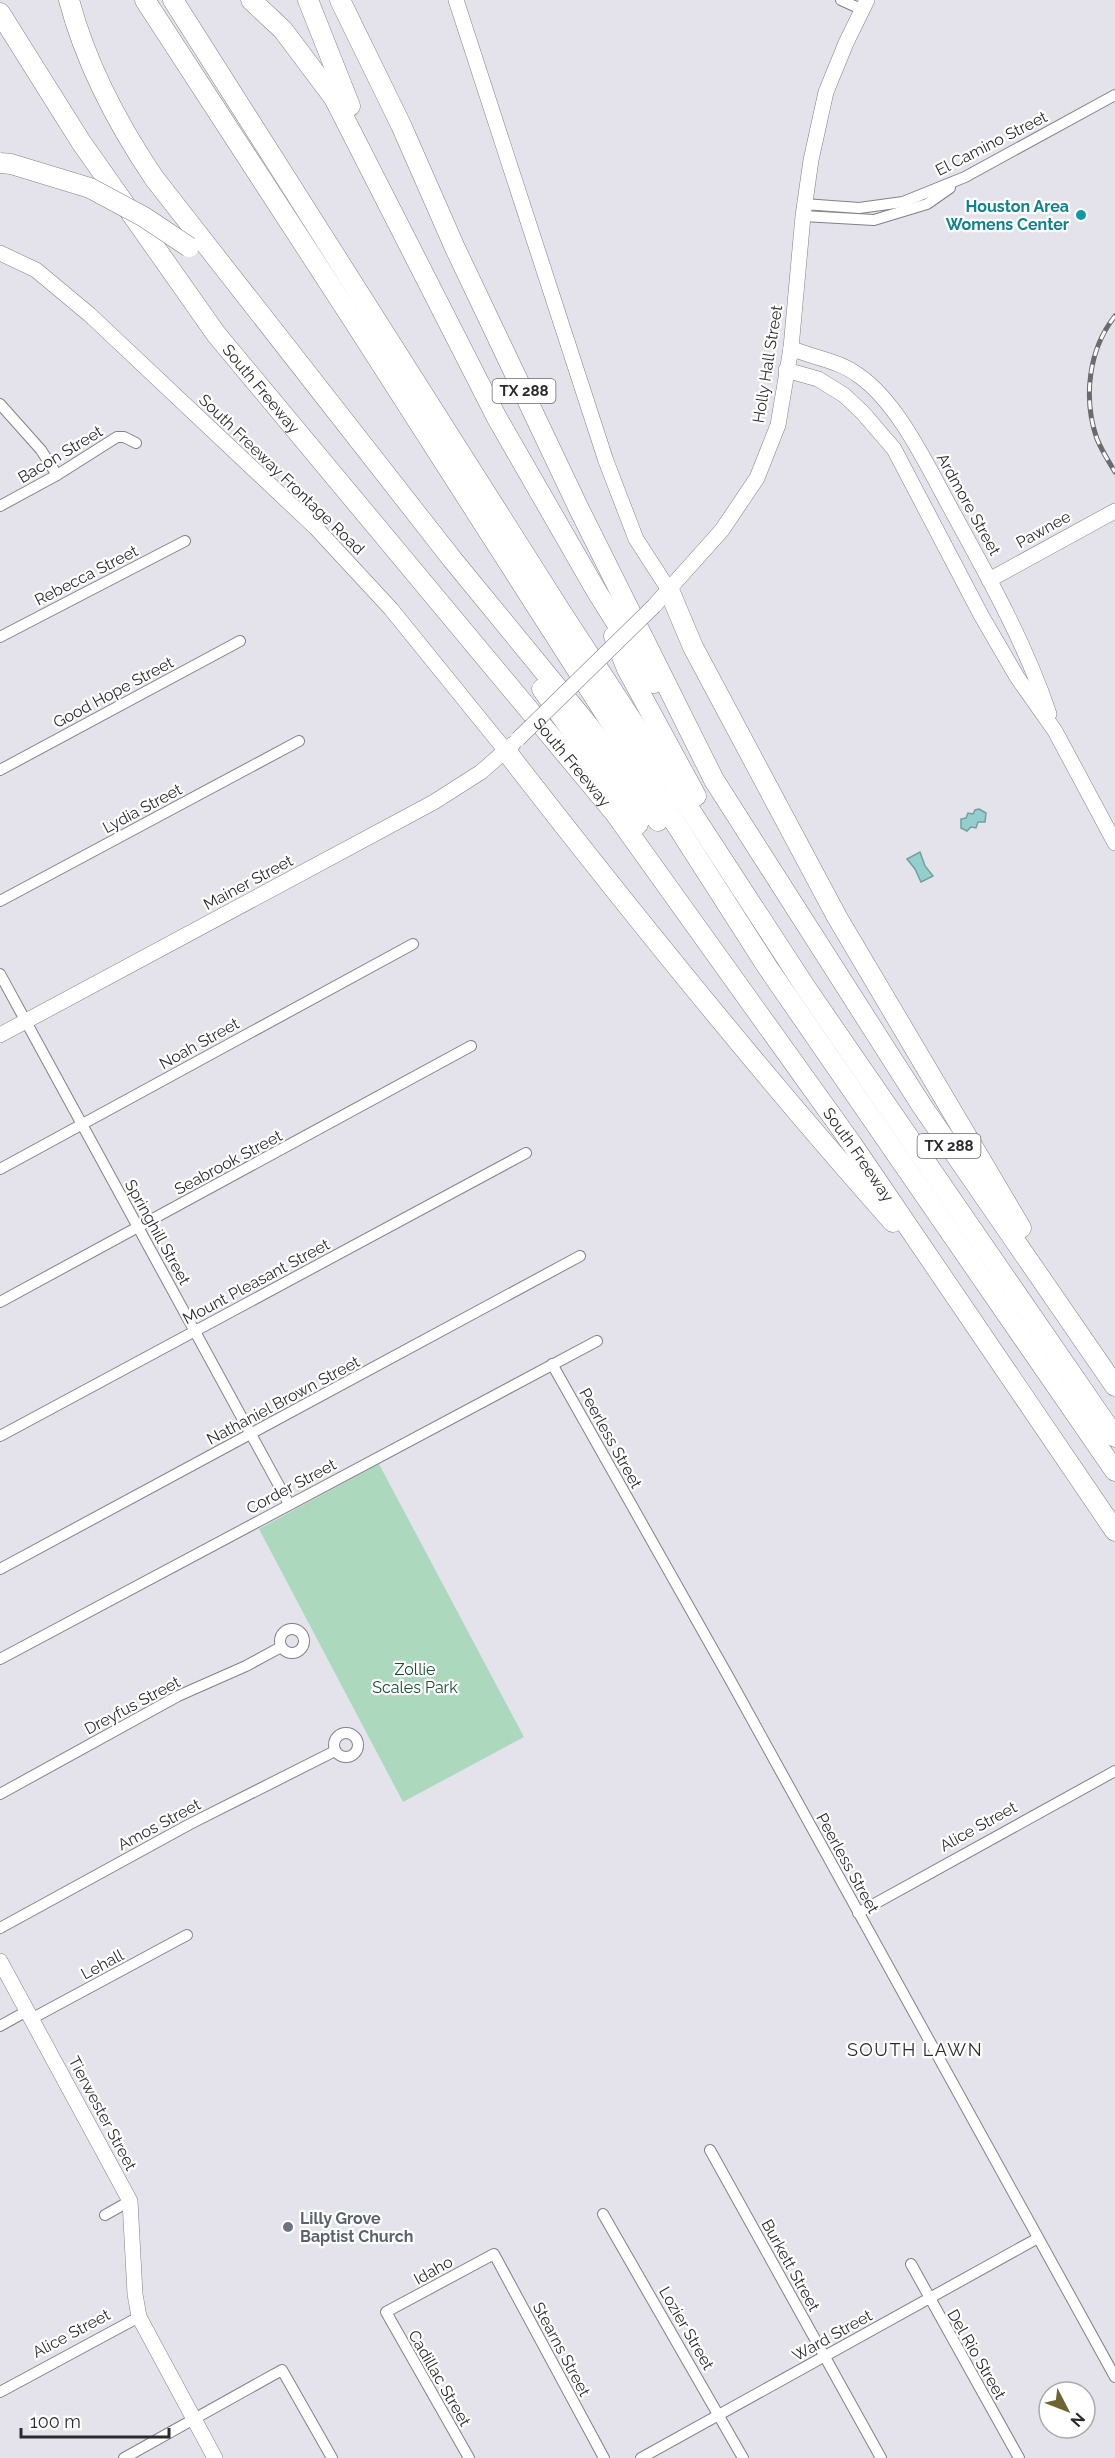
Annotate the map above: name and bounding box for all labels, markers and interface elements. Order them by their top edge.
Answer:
street label: El Camino Street [932,107,1051,180]
place label: Houston Area Womens Center [946,197,1069,234]
marker: Houston Area Womens Center [1074,208,1088,222]
street label: Holly Hall Street [749,303,786,424]
street label: South Freeway [218,340,304,438]
road number: TX 288 [492,379,556,403]
street label: South Freeway Frontage Road [195,390,368,559]
street label: Bacon Street [14,421,107,487]
street label: Ardmore Street [933,450,1005,559]
street label: Pawnee [1013,507,1074,552]
street label: Rebecca Street [31,541,142,610]
street label: Good Hope Street [50,652,177,732]
street label: South Freeway [529,714,615,811]
street label: Lydia Street [99,779,186,837]
street label: Mainer Street [200,851,297,914]
street label: Noah Street [156,1013,243,1073]
street label: South Freeway [819,1104,898,1206]
street label: Seabrook Street [171,1126,286,1199]
road number: TX 288 [918,1134,980,1158]
street label: Springhill Street [121,1176,195,1289]
street label: Mount Pleasant Street [180,1234,333,1328]
street label: Nathaniel Brown Street [203,1352,364,1449]
street label: Peerless Street [575,1385,646,1492]
street label: Corder Street [243,1455,340,1518]
park label: Zollie Scales Park [372,1660,458,1697]
street label: Dreyfus Street [81,1672,184,1739]
street label: Amos Street [115,1794,205,1854]
street label: Alice Street [936,1797,1021,1855]
street label: Peerless Street [812,1810,883,1917]
street label: Lehall [78,1945,127,1983]
district label: SOUTH LAWN [847,2039,983,2060]
street label: Tierwester Street [65,2053,141,2174]
place label: Lilly Grove Baptist Church [300,2209,413,2246]
street label: Burkett Street [757,2216,824,2315]
marker: Lilly Grove Baptist Church [281,2220,295,2234]
street label: Idaho [411,2252,456,2289]
street label: Lozier Street [655,2283,718,2374]
street label: Stearns Street [529,2299,595,2400]
street label: Alice Street [29,2305,114,2362]
street label: Ward Street [789,2305,876,2365]
street label: Del Rio Street [943,2306,1010,2403]
street label: Cadillac Street [404,2327,475,2430]
north arrow [1037,2380,1097,2440]
scale bar [21,2401,170,2439]
text: N [1067,2409,1089,2431]
text: 100 m [30,2411,81,2432]

